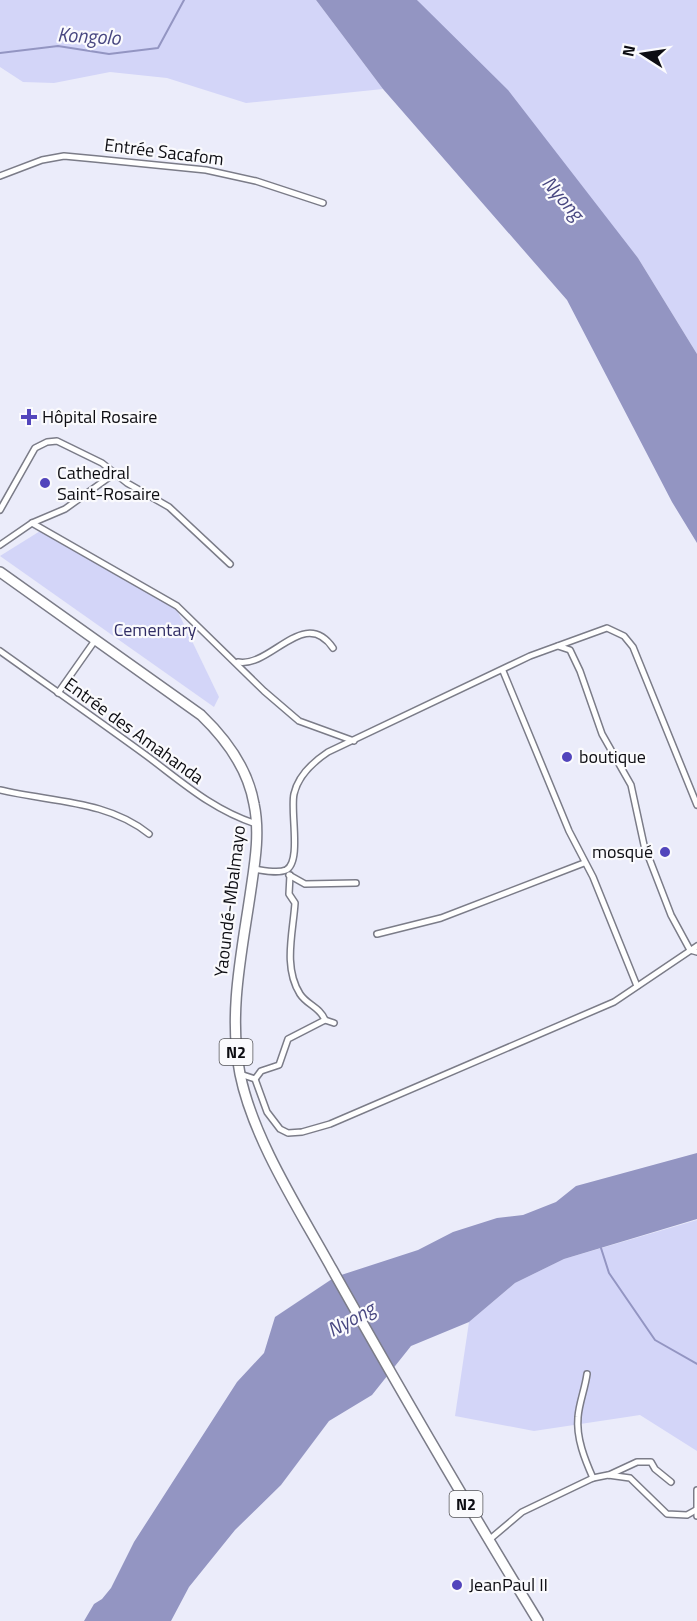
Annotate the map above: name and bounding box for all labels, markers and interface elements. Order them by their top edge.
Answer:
water label: Kongolo [57,18,123,53]
north arrow [613,24,673,84]
text: N [615,43,641,59]
street label: Entrée Sacafom [103,131,225,172]
water label: Nyong [535,168,593,229]
place label: Hôpital Rosaire [42,403,157,430]
marker: Hôpital Rosaire [20,408,38,426]
place label: Cathedral Saint-Rosaire [57,459,160,507]
marker: Cathedral Saint-Rosaire [38,476,52,490]
park label: Cementary [114,616,197,643]
street label: Entrée des Amahanda [59,671,210,791]
place label: boutique [579,743,646,770]
marker: boutique [560,750,574,764]
street label: Yaoundé-Mbalmayo [207,824,252,978]
place label: mosqué [592,838,653,865]
marker: mosqué [658,845,672,859]
road number: N2 [220,1039,252,1065]
water label: Nyong [321,1291,383,1344]
road number: N2 [450,1491,482,1517]
place label: JeanPaul II [469,1571,548,1598]
marker: JeanPaul II [450,1578,464,1592]

